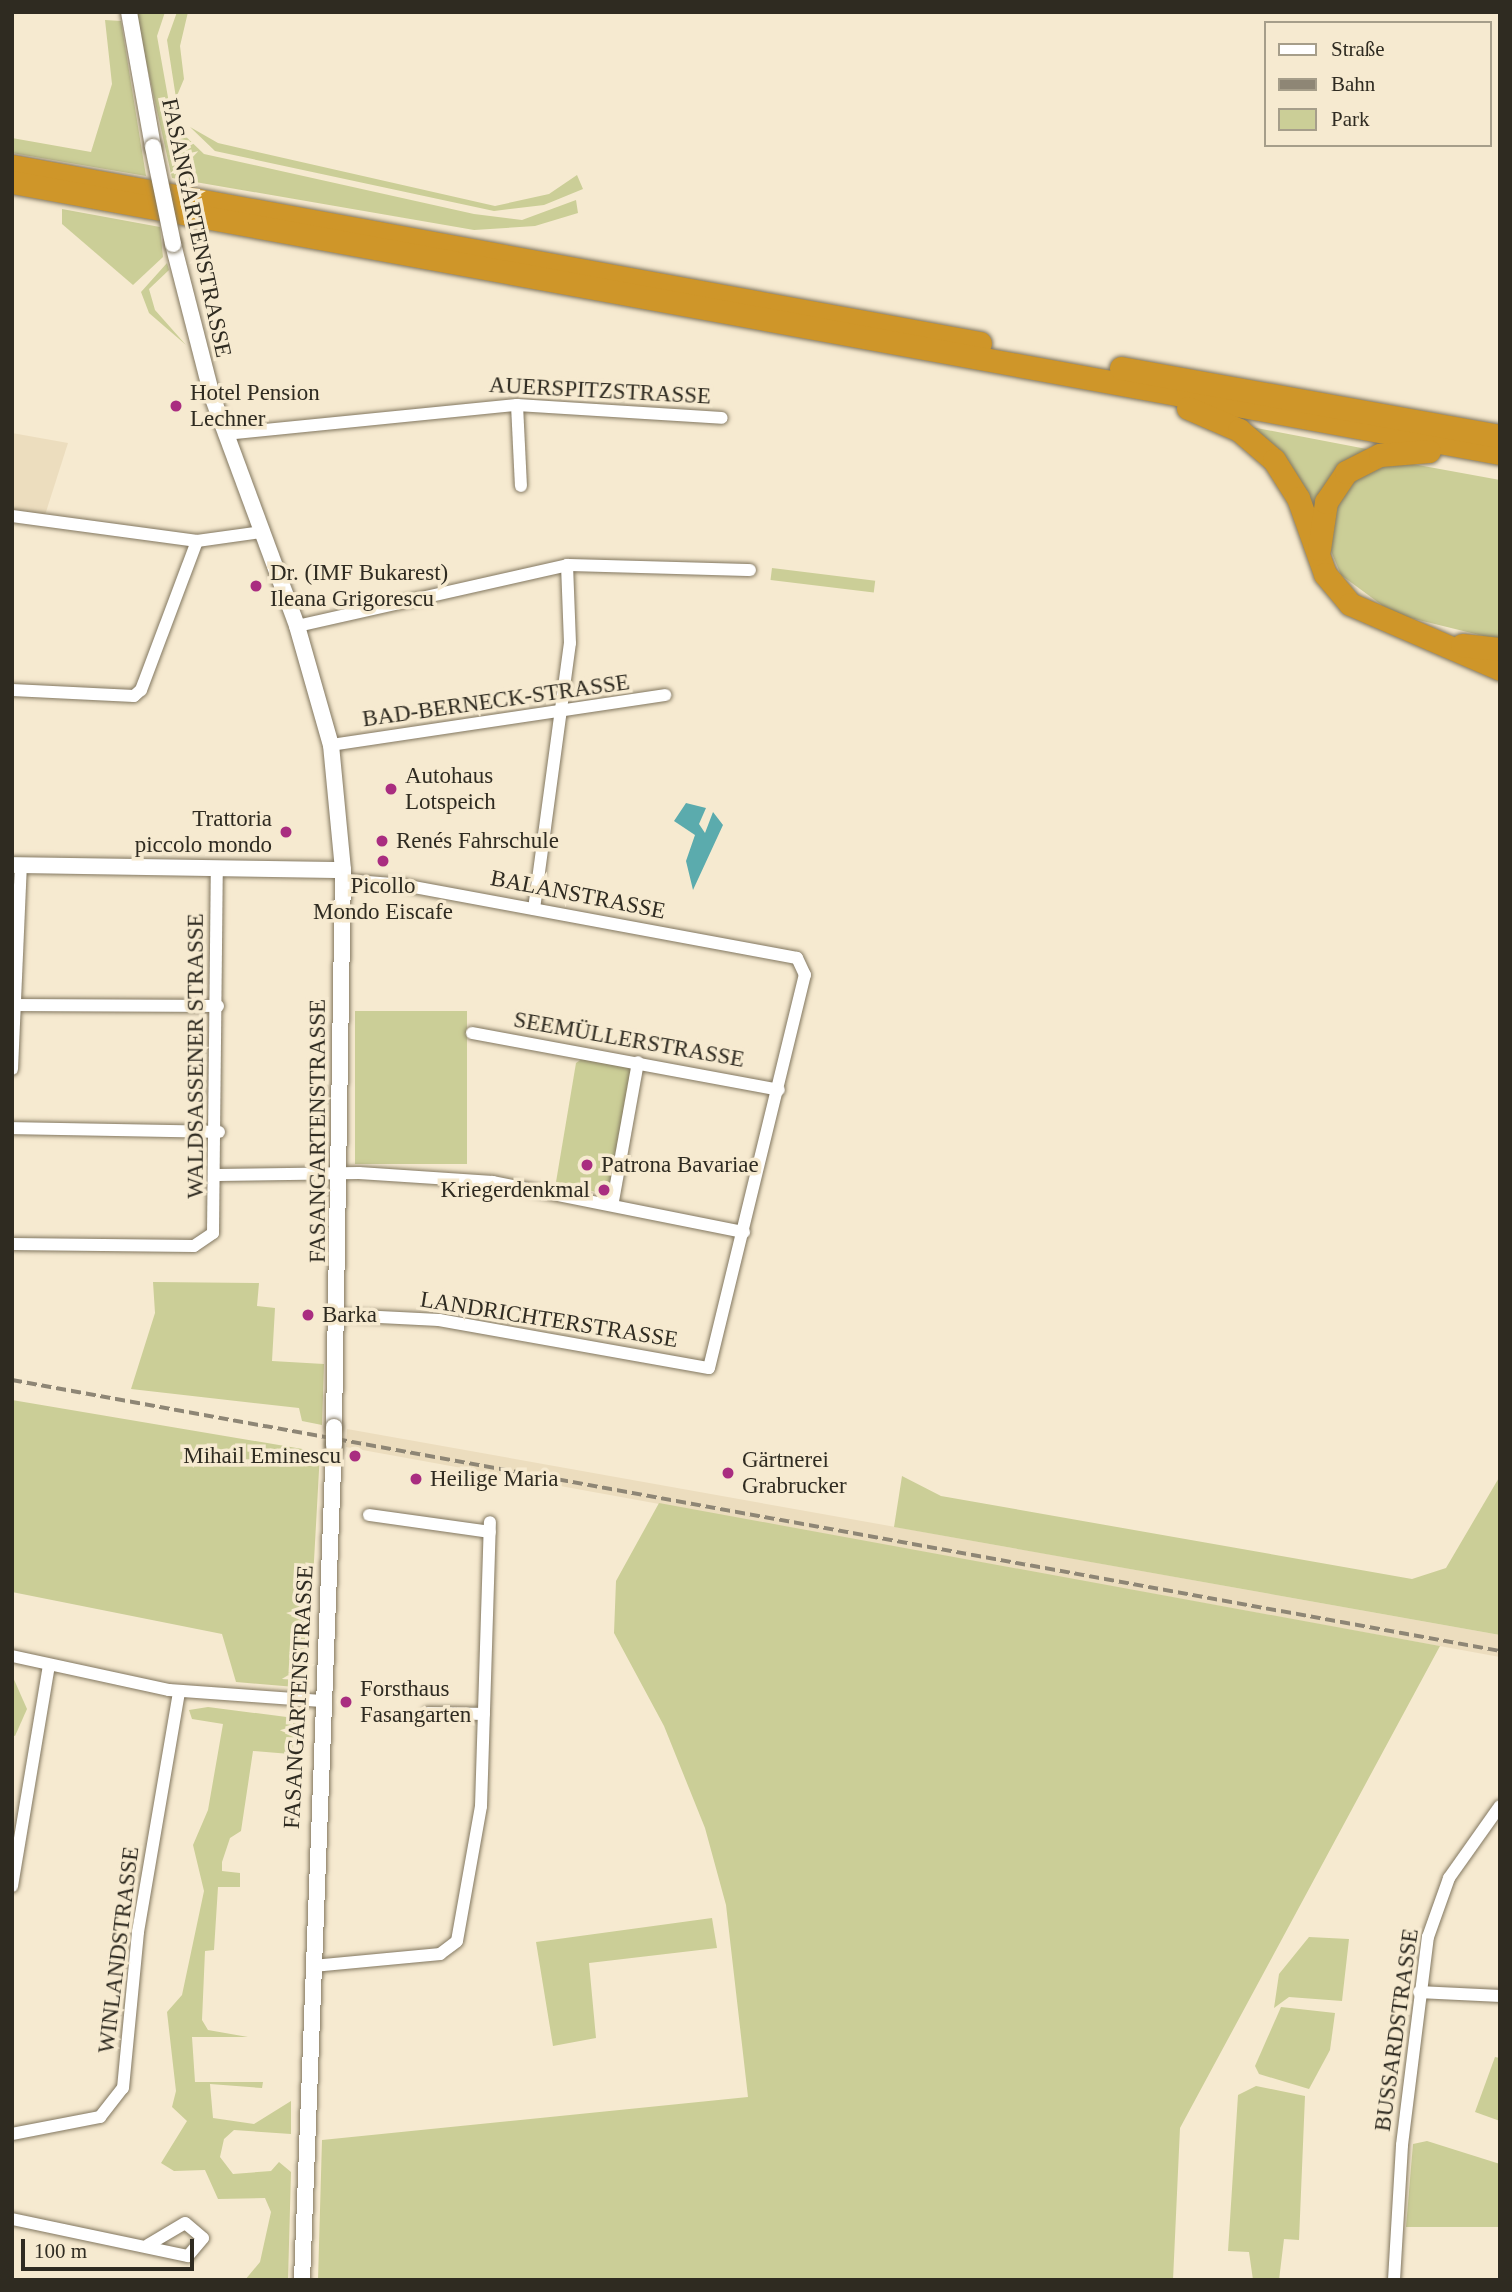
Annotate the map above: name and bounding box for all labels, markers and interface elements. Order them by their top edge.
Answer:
legend [1264,21,1491,147]
text: Straße [1331,37,1385,61]
text: Bahn [1331,72,1375,96]
street label: FASANGARTENSTRASSE [155,96,237,360]
text: Park [1331,107,1370,131]
street label: AUERSPITZSTRASSE [488,371,712,411]
place label: Hotel Pension Lechner [190,379,320,433]
marker: Hotel Pension Lechner [168,398,184,414]
place label: Dr. (IMF Bukarest) Ileana Grigorescu [270,559,448,613]
marker: Dr. (IMF Bukarest) Ileana Grigorescu [248,578,264,594]
street label: BAD-BERNECK-STRASSE [361,669,631,733]
place label: Autohaus Lotspeich [405,762,496,816]
marker: Autohaus Lotspeich [383,781,399,797]
place label: Trattoria piccolo mondo [135,805,272,859]
marker: Trattoria piccolo mondo [278,824,294,840]
place label: Renés Fahrschule [396,827,559,855]
marker: Renés Fahrschule [374,833,390,849]
marker: Picollo Mondo Eiscafe [375,853,391,869]
street label: BALANSTRASSE [488,865,668,925]
place label: Picollo Mondo Eiscafe [313,872,453,926]
street label: WALDSASSENER STRASSE [182,913,210,1199]
street label: FASANGARTENSTRASSE [304,999,332,1263]
street label: SEEMÜLLERSTRASSE [511,1006,747,1074]
place label: Patrona Bavariae [601,1151,759,1179]
marker: Patrona Bavariae [579,1157,595,1173]
place label: Kriegerdenkmal [441,1176,590,1204]
marker: Kriegerdenkmal [596,1182,612,1198]
street label: LANDRICHTERSTRASSE [418,1286,680,1354]
place label: Barka [322,1301,377,1329]
marker: Barka [300,1307,316,1323]
place label: Mihail Eminescu [183,1442,341,1470]
place label: Gärtnerei Grabrucker [742,1446,847,1500]
marker: Mihail Eminescu [347,1448,363,1464]
place label: Heilige Maria [430,1465,558,1493]
marker: Gärtnerei Grabrucker [720,1465,736,1481]
marker: Heilige Maria [408,1471,424,1487]
street label: FASANGARTENSTRASSE [278,1564,320,1830]
place label: Forsthaus Fasangarten [360,1675,471,1729]
marker: Forsthaus Fasangarten [338,1694,354,1710]
street label: WINLANDSTRASSE [93,1845,145,2055]
street label: BUSSARDSTRASSE [1369,1927,1425,2133]
scale bar [24,2226,198,2270]
text: 100 m [34,2239,87,2263]

